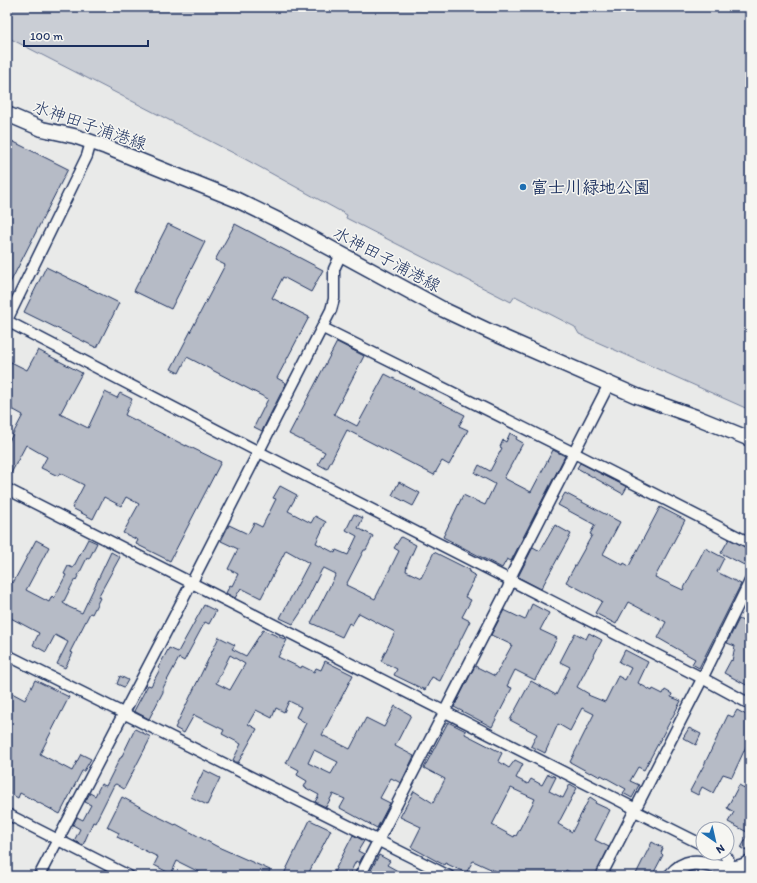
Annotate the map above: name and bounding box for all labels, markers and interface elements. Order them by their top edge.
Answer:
scale bar [24,22,148,48]
text: 100 m [30,29,63,43]
street label: 水神田子浦港線 [30,96,150,154]
place label: 富士川緑地公園 [531,177,650,197]
marker: 富士川緑地公園 [518,182,528,192]
street label: 水神田子浦港線 [330,222,444,296]
north arrow [695,821,735,861]
text: N [714,841,727,856]

